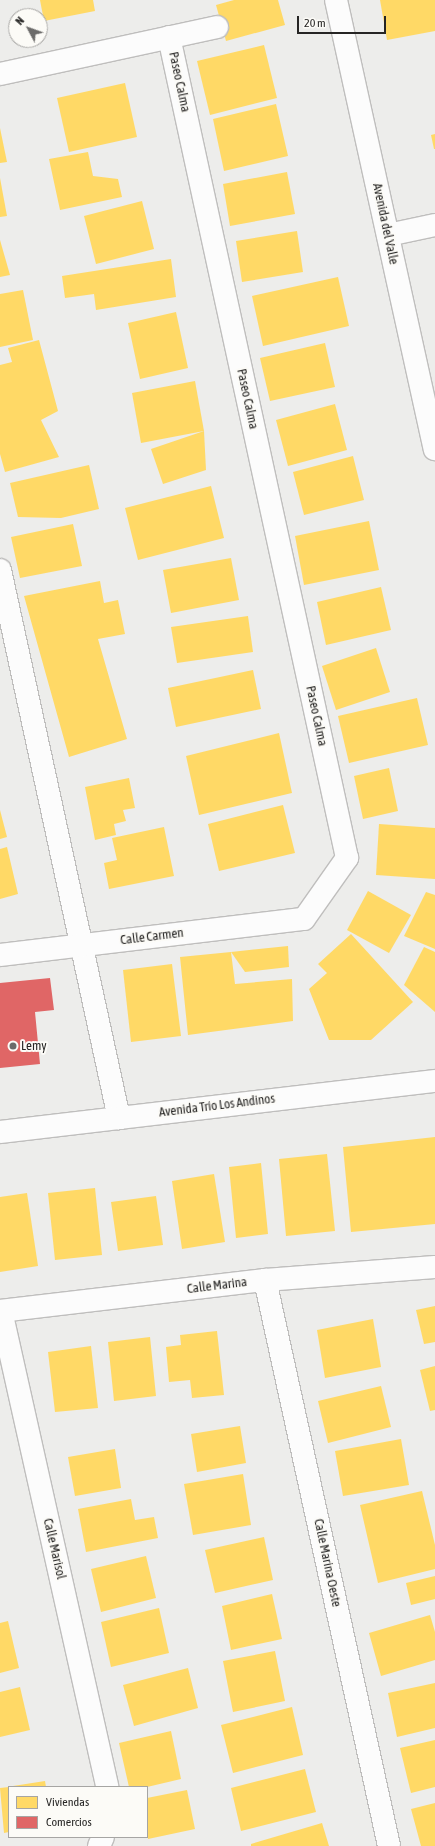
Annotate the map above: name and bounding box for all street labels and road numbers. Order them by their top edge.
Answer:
street label: Paseo Calma [165,50,193,114]
street label: Avenida del Valle [369,182,401,266]
street label: Paseo Calma [233,367,261,431]
street label: Paseo Calma [302,684,330,748]
street label: Calle Carmen [119,925,185,949]
street label: Avenida Trío Los Andinos [158,1091,276,1121]
street label: Calle Marina [186,1275,248,1297]
street label: Calle Marisol [39,1517,69,1581]
street label: Calle Marina Oeste [310,1518,344,1608]

